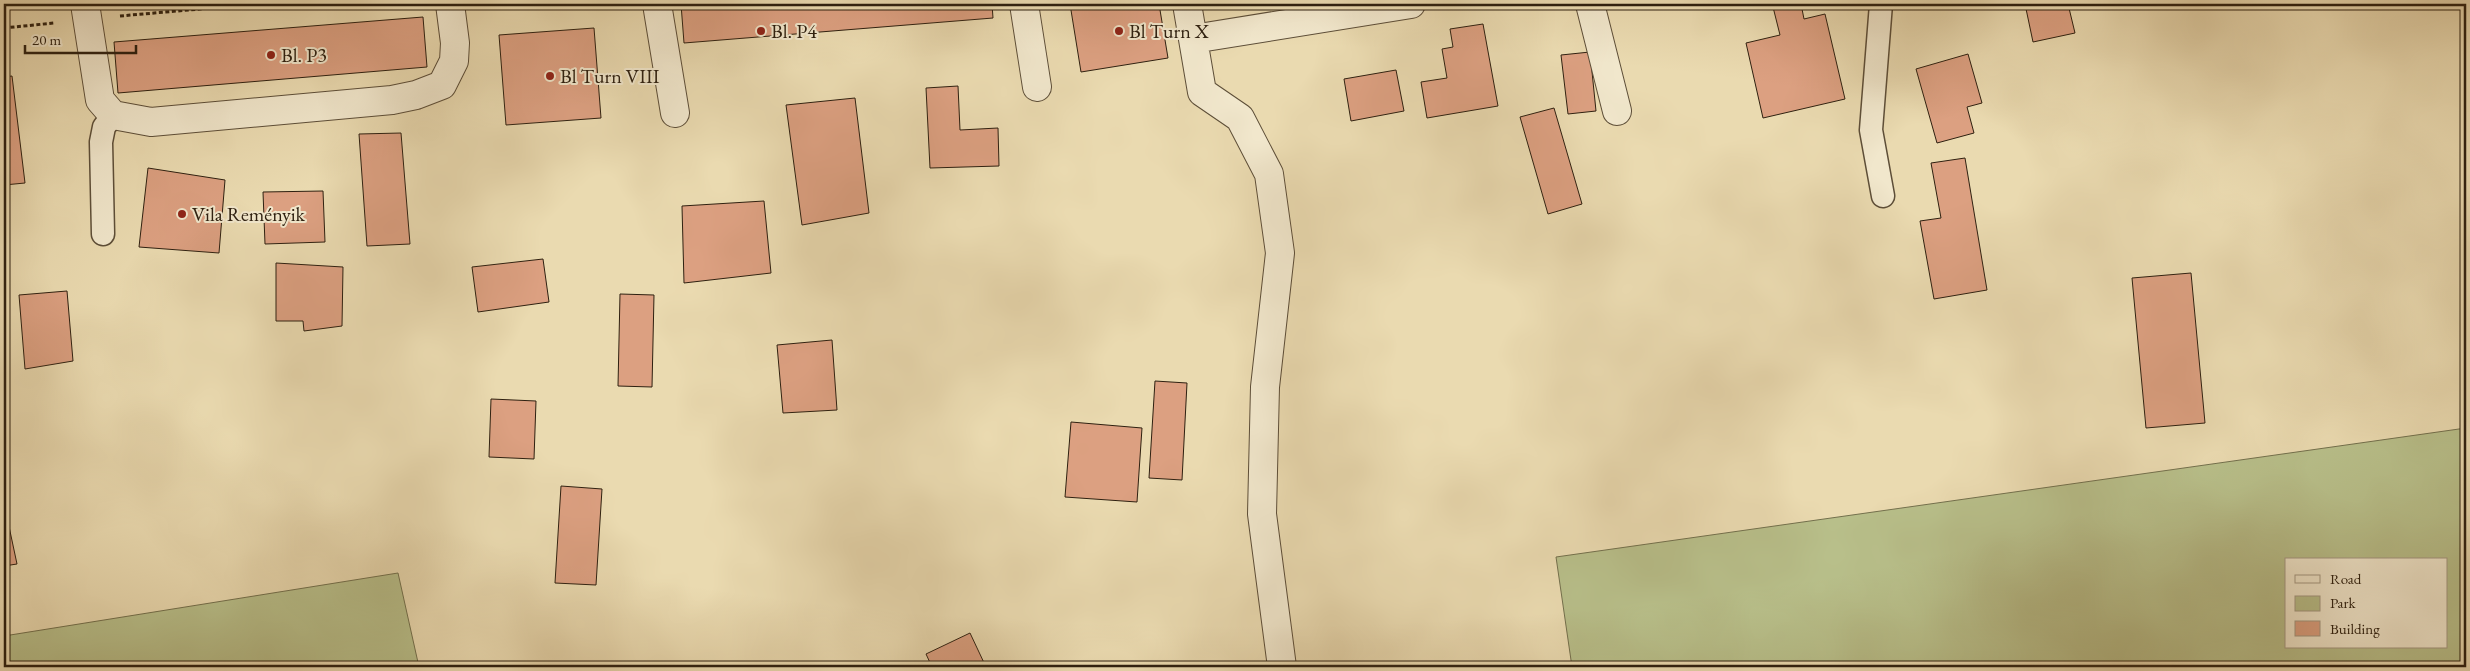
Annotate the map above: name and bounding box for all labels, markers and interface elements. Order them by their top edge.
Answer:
place label: Bl. P4 [771,18,817,44]
place label: Bl Turn X [1129,18,1209,44]
scale bar [25,22,136,54]
marker: Bl. P4 [755,25,767,37]
marker: Bl Turn X [1113,25,1125,37]
text: 20 m [32,30,61,49]
place label: Bl. P3 [281,42,327,68]
marker: Bl. P3 [265,49,277,61]
place label: Bl Turn VIII [560,63,660,89]
marker: Bl Turn VIII [544,70,556,82]
place label: Vila Reményik [192,201,306,227]
marker: Vila Reményik [176,208,188,220]
legend [2285,558,2448,648]
text: Road [2330,569,2362,588]
text: Park [2330,593,2357,612]
text: Building [2330,619,2380,638]

